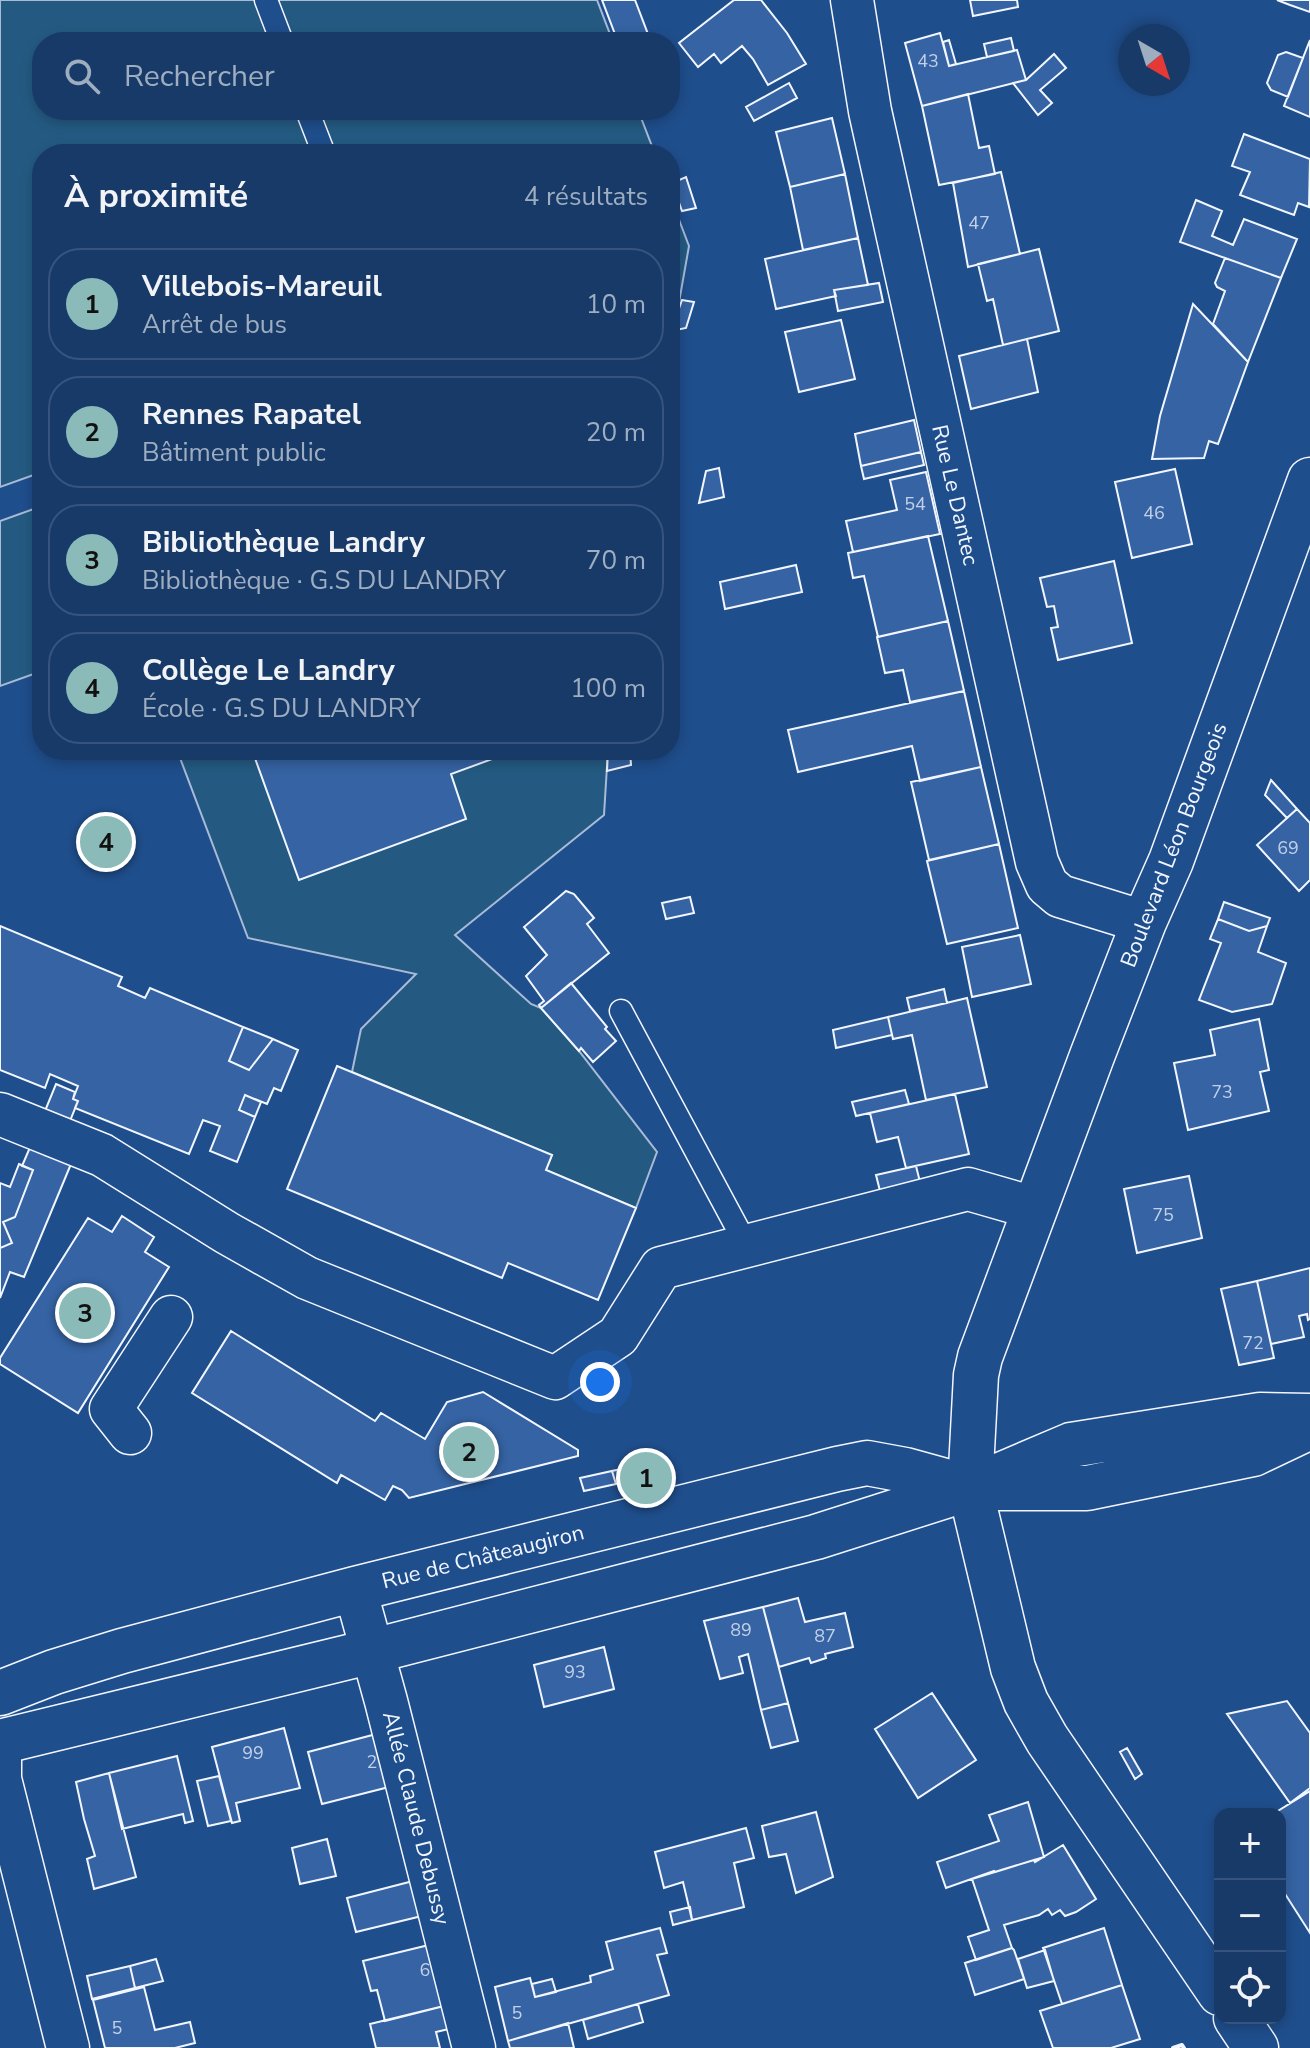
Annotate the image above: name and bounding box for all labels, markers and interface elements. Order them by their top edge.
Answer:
north arrow [1118,24,1190,96]
search box [32,32,680,120]
house number: 43 [917,49,939,73]
icon: search [60,54,104,98]
text: Rechercher [124,56,275,97]
text: À proximité [64,173,248,219]
text: 4 résultats [524,179,648,214]
house number: 47 [968,211,990,235]
text: Villebois-Mareuil [142,266,382,307]
text: 1 [84,287,100,322]
text: 10 m [586,287,646,322]
text: Arrêt de bus [142,307,287,342]
text: Rennes Rapatel [142,394,361,435]
text: 2 [84,415,100,450]
text: 20 m [586,415,646,450]
street label: Rue Le Dantec [924,422,986,568]
text: Bâtiment public [142,435,326,470]
house number: 54 [904,492,926,516]
house number: 46 [1143,501,1165,525]
text: Bibliothèque Landry [142,522,425,563]
text: 3 [84,543,100,578]
text: 70 m [586,543,646,578]
text: Bibliothèque · G.S DU LANDRY [142,563,506,598]
text: Collège Le Landry [142,650,395,691]
text: 4 [84,671,100,706]
text: 100 m [570,671,646,706]
text: École · G.S DU LANDRY [142,691,420,726]
street label: Boulevard Léon Bourgeois [1113,718,1235,972]
pin: 4 [80,812,132,872]
house number: 69 [1277,836,1299,860]
house number: 73 [1211,1080,1233,1104]
house number: 75 [1152,1203,1174,1227]
pin: 3 [59,1283,111,1343]
house number: 72 [1242,1331,1264,1355]
your location [580,1362,620,1402]
pin: 2 [443,1422,495,1482]
pin: 1 [620,1448,672,1508]
street label: Rue de Châteaugiron [379,1517,587,1597]
house number: 89 [730,1618,752,1642]
house number: 87 [814,1624,836,1648]
house number: 93 [564,1660,586,1684]
street label: Allée Claude Debussy [375,1708,457,1929]
house number: 99 [242,1741,264,1765]
house number: 2 [367,1750,377,1774]
map controls [1214,1808,1286,2024]
button: + [1214,1808,1286,1880]
button: − [1214,1880,1286,1952]
button: locate [1214,1952,1286,2024]
house number: 6 [420,1958,430,1982]
house number: 5 [512,2001,522,2025]
house number: 5 [112,2016,122,2040]

